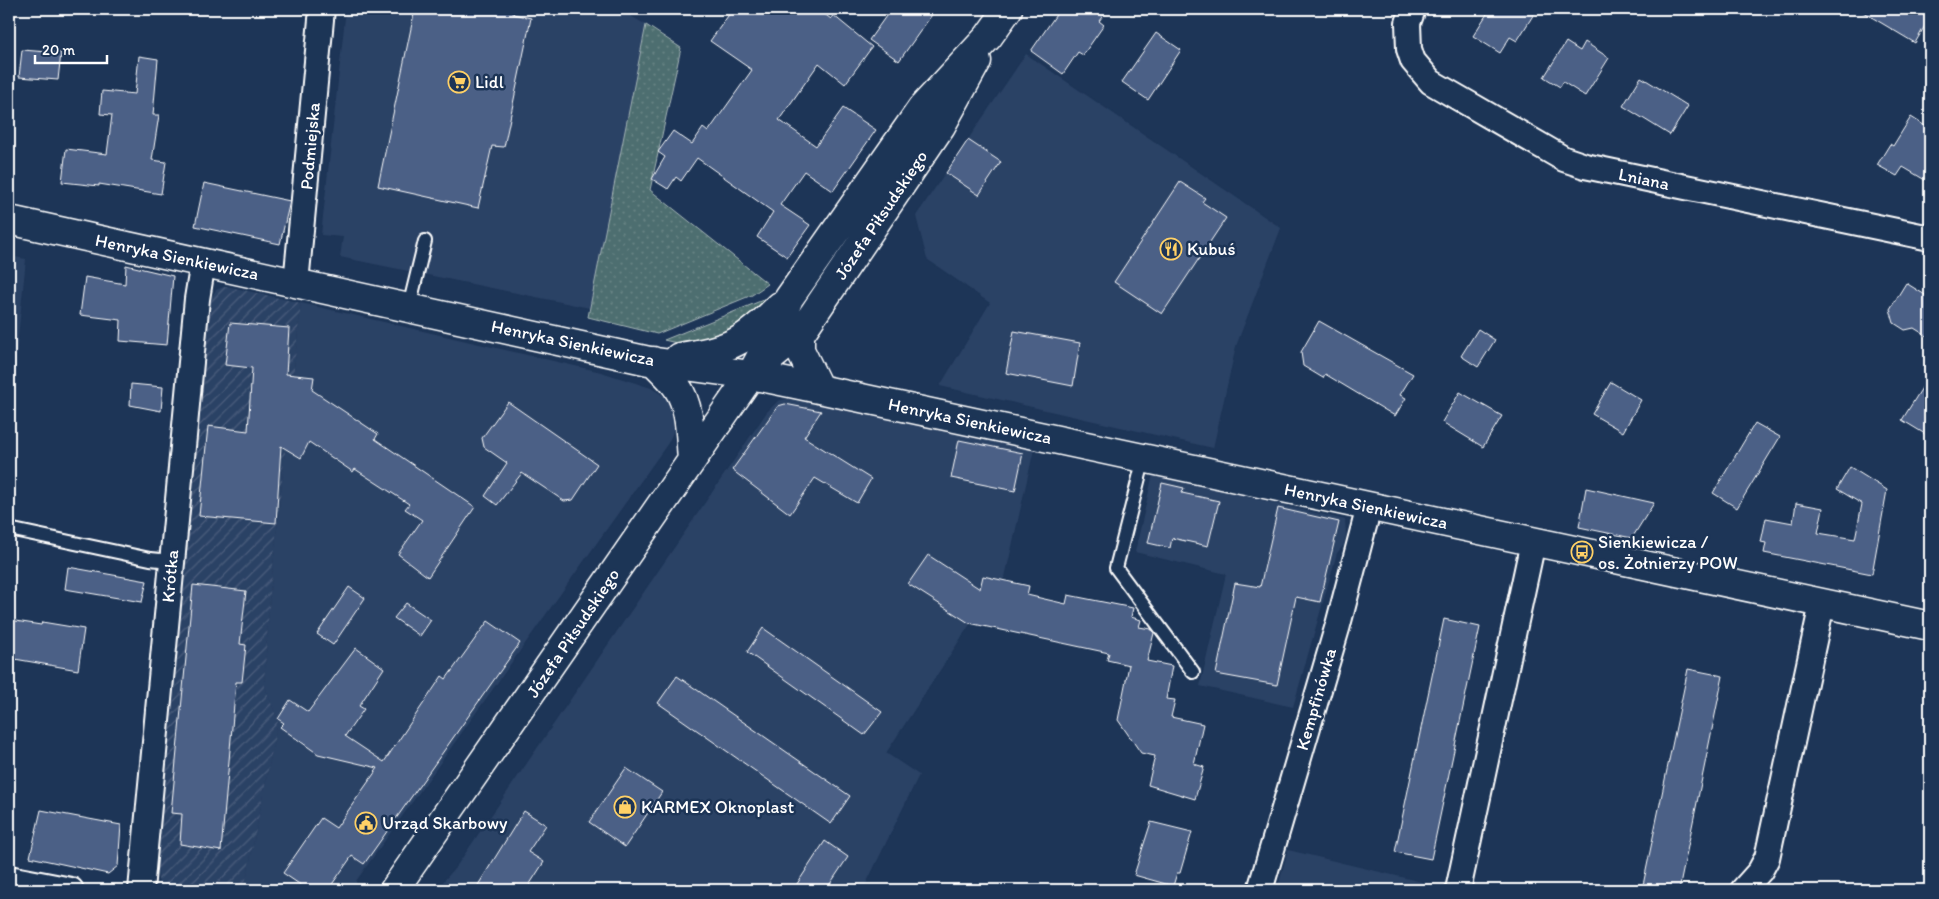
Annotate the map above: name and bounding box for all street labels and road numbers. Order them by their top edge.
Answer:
street label: Podmiejska [295,101,325,191]
street label: Józefa Piłsudskiego [830,146,932,284]
street label: Lniana [1616,163,1672,195]
street label: Henryka Sienkiewicza [93,229,261,285]
street label: Henryka Sienkiewicza [489,315,657,371]
street label: Henryka Sienkiewicza [886,393,1054,449]
street label: Henryka Sienkiewicza [1282,478,1450,534]
street label: Krótka [157,548,183,603]
street label: Józefa Piłsudskiego [522,564,624,702]
street label: Kempfinówka [1291,645,1341,753]

